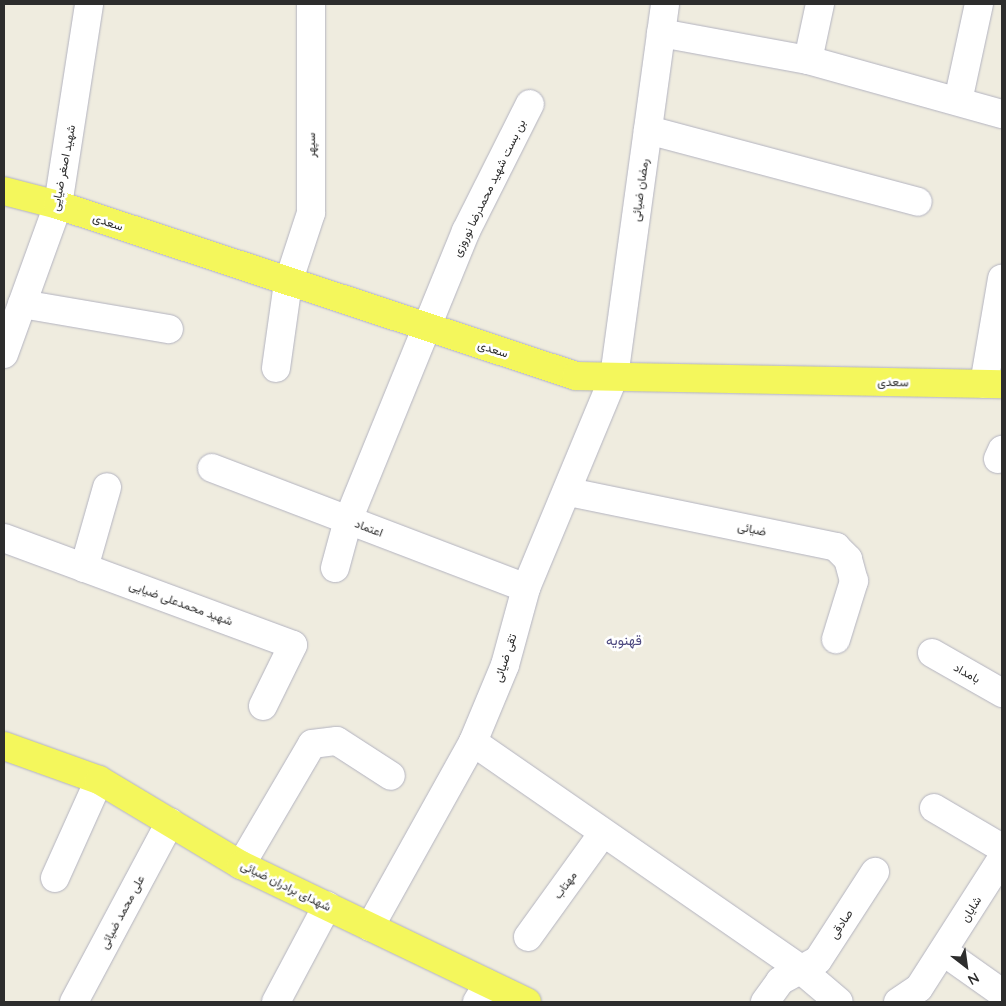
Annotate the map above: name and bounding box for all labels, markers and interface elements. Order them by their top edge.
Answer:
street label: بن بست شهید محمدرضا نوروزی [449,117,529,259]
street label: شهید اصغر ضیایی [48,124,78,212]
street label: سپهر [304,132,318,158]
street label: رمضان ضیائی [628,158,652,222]
street label: سعدی [91,210,125,234]
street label: سعدی [476,337,510,361]
street label: سعدی [877,375,909,389]
street label: اعتماد [353,516,385,540]
street label: ضیائی [736,519,768,539]
street label: شهید محمدعلی ضیایی [127,578,235,628]
street label: تقی ضیائی [490,632,520,684]
district label: قهنویه [606,632,642,648]
street label: بامداد [951,660,983,686]
street label: شهدای برادران ضیائی [238,858,334,914]
street label: مهتاب [550,868,580,902]
street label: علی محمد ضیائی [97,873,147,951]
street label: شایان [958,893,984,925]
street label: صادقی [826,907,856,941]
north arrow [941,941,991,991]
text: N [965,969,982,989]

